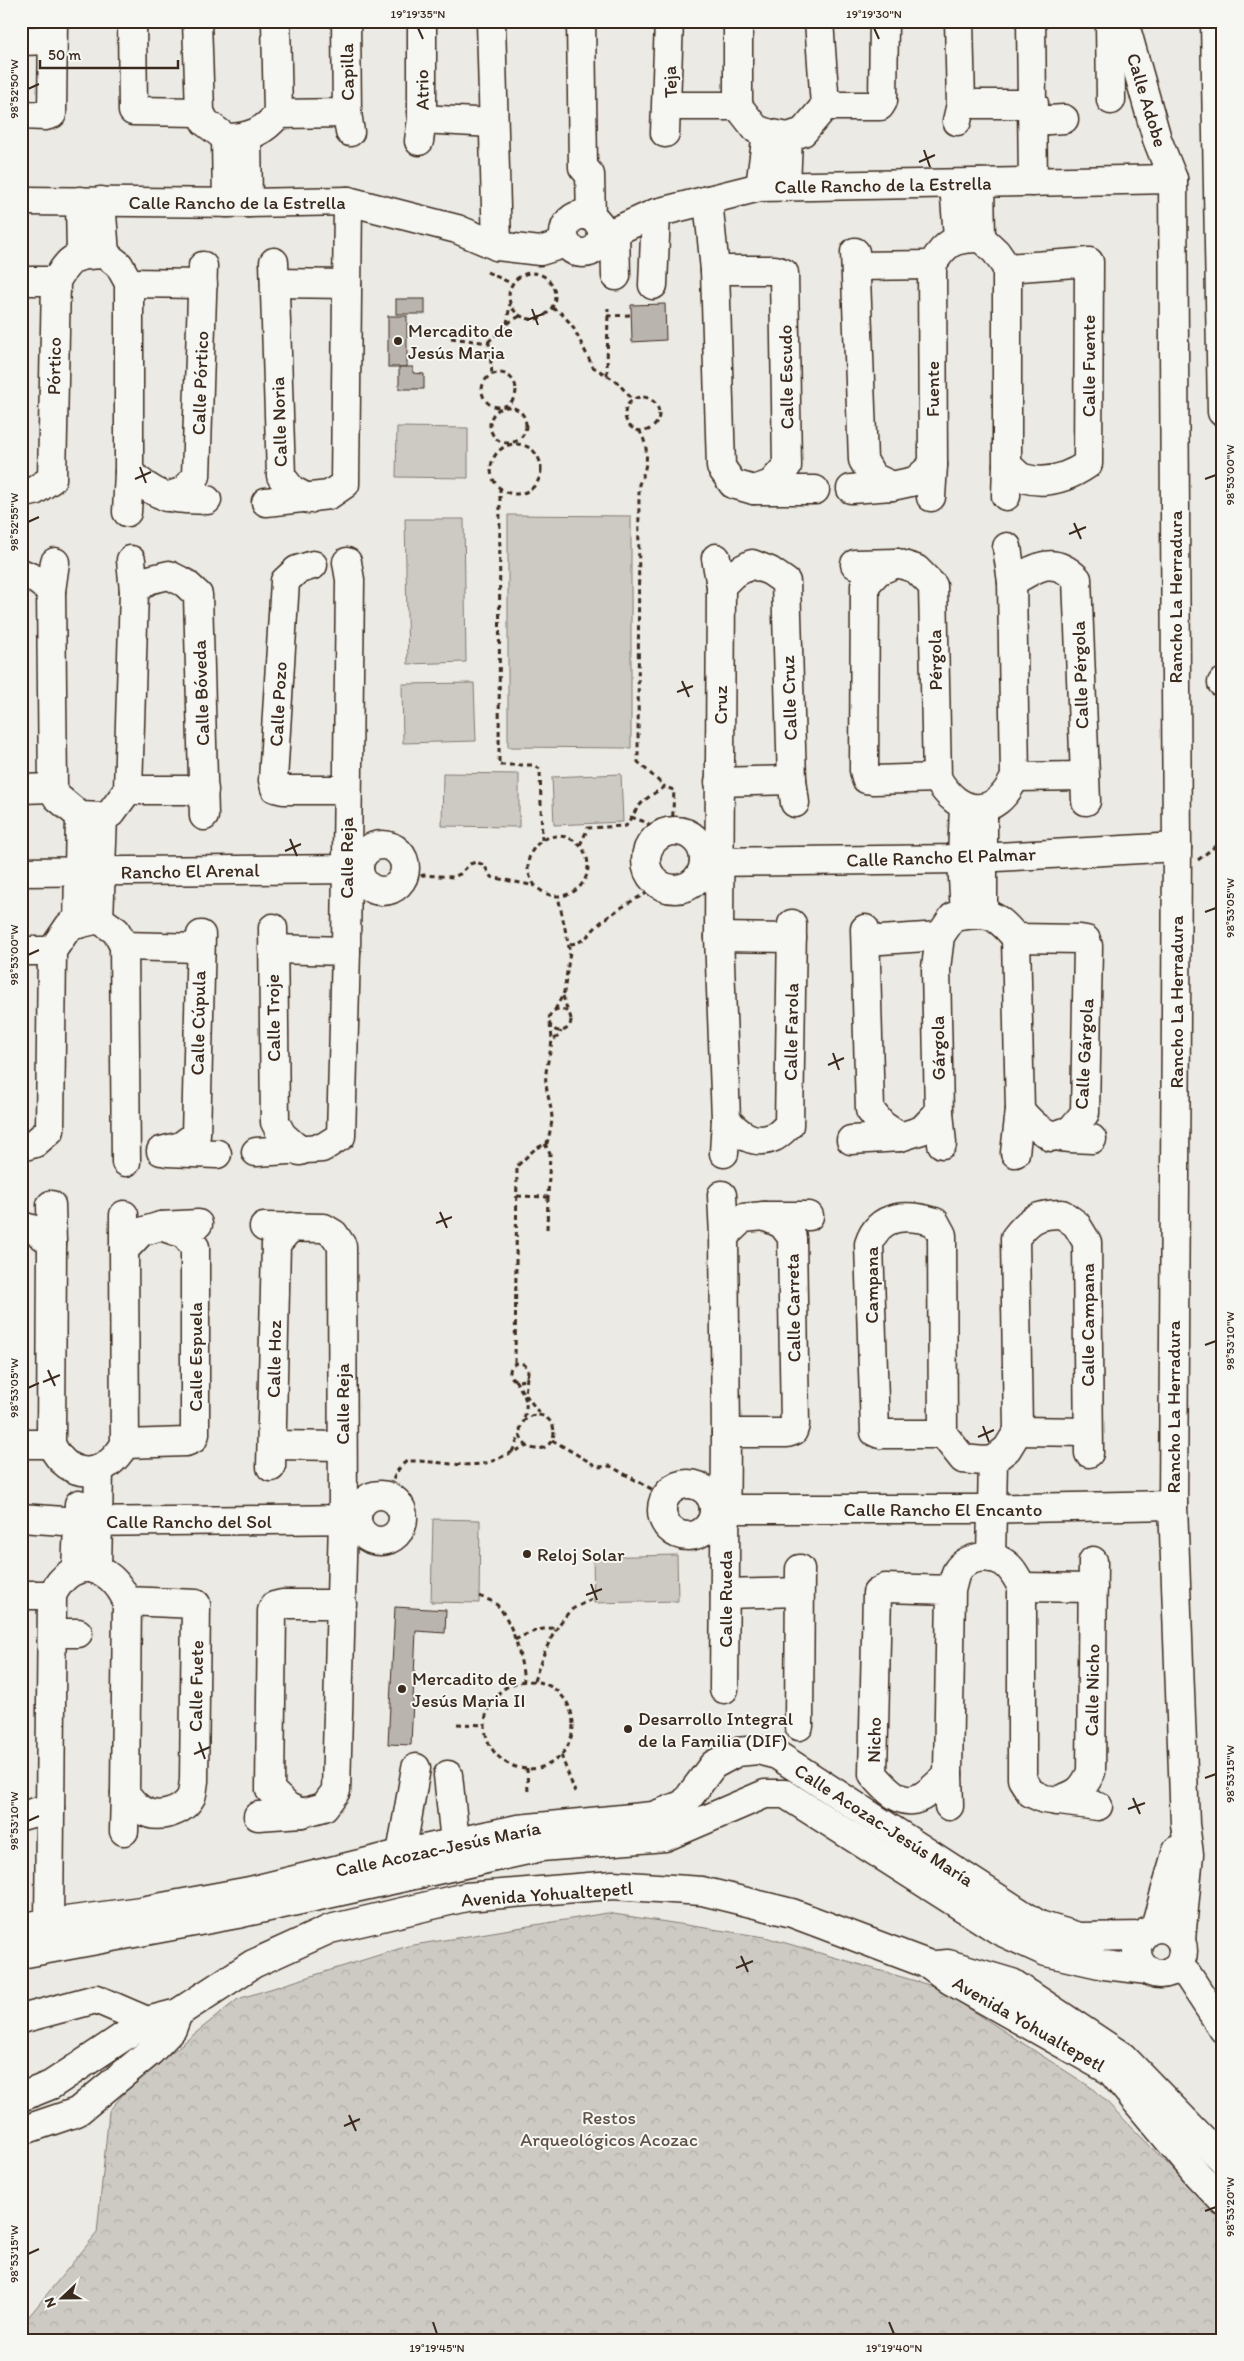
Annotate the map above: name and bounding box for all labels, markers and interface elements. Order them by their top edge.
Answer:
text: 19°19'35"N [391,7,445,21]
text: 19°19'30"N [846,7,902,21]
scale bar [40,38,178,70]
street label: Capilla [335,43,359,101]
text: 50 m [48,46,81,64]
street label: Calle Adobe [1122,50,1172,150]
text: 98°52'50"W [7,59,21,119]
street label: Teja [658,65,682,99]
street label: Atrio [410,69,434,111]
street label: Calle Rancho de la Estrella [774,172,992,198]
street label: Calle Rancho de la Estrella [128,191,346,214]
street label: Calle Fuente [1077,315,1100,417]
place label: Mercadito de Jesús Maria [408,319,513,364]
street label: Calle Escudo [774,325,798,429]
street label: Calle Pórtico [187,330,213,436]
marker: Mercadito de Jesús Maria [392,335,404,347]
street label: Pórtico [42,337,66,395]
street label: Fuente [921,361,944,417]
street label: Calle Noria [266,376,292,468]
text: 98°53'00"W [1223,445,1237,505]
text: 98°52'55"W [7,493,21,551]
street label: Rancho La Herradura [1164,510,1187,684]
street label: Calle Pérgola [1067,620,1093,730]
street label: Pérgola [923,629,947,691]
street label: Calle Bóveda [188,639,214,746]
street label: Calle Cruz [776,655,802,741]
street label: Calle Pozo [264,661,292,747]
street label: Cruz [709,685,732,724]
street label: Calle Reja [335,817,358,899]
street label: Calle Rancho El Palmar [846,842,1037,872]
street label: Rancho El Arenal [120,858,260,884]
text: 98°53'05"W [1223,878,1237,938]
street label: Rancho La Herradura [1165,915,1188,1089]
text: 98°53'00"W [7,925,21,985]
street label: Calle Cúpula [186,970,210,1076]
street label: Calle Troje [261,974,285,1062]
street label: Calle Farola [779,983,803,1081]
street label: Calle Gárgola [1070,998,1098,1110]
street label: Gárgola [926,1015,950,1081]
street label: Campana [860,1246,883,1324]
street label: Calle Carreta [781,1253,805,1363]
street label: Calle Campana [1076,1263,1099,1387]
street label: Calle Espuela [184,1302,207,1412]
text: 98°53'10"W [1223,1311,1237,1371]
street label: Calle Hoz [262,1320,286,1398]
street label: Rancho La Herradura [1162,1320,1185,1494]
text: 98°53'05"W [7,1358,21,1418]
street label: Calle Reja [331,1363,354,1445]
street label: Calle Rancho El Encanto [844,1498,1042,1521]
street label: Calle Rancho del Sol [106,1510,273,1533]
place label: Reloj Solar [537,1543,625,1566]
marker: Reloj Solar [521,1548,533,1560]
street label: Calle Rueda [714,1550,737,1648]
street label: Calle Fuete [184,1640,208,1732]
street label: Calle Nicho [1080,1643,1104,1737]
place label: Mercadito de Jesús Maria II [412,1667,525,1712]
marker: Mercadito de Jesús Maria II [396,1683,408,1695]
place label: Desarrollo Integral de la Familia (DIF) [638,1707,794,1752]
street label: Nicho [862,1717,886,1763]
marker: Desarrollo Integral de la Familia (DIF) [622,1723,634,1735]
text: 98°53'15"W [1223,1745,1237,1803]
street label: Calle Acozac-Jesús María [790,1758,978,1892]
text: 98°53'10"W [7,1791,21,1851]
street label: Calle Acozac-Jesús María [333,1816,543,1882]
street label: Avenida Yohualtepetl [460,1876,634,1911]
street label: Avenida Yohualtepetl [949,1971,1110,2077]
park label: Restos Arqueológicos Acozac [520,2106,698,2151]
text: 98°53'20"W [1223,2177,1237,2237]
text: 98°53'15"W [7,2225,21,2283]
north arrow [38,2274,88,2324]
text: N [41,2295,60,2310]
text: 19°19'45"N [409,2341,465,2355]
text: 19°19'40"N [866,2341,922,2355]

